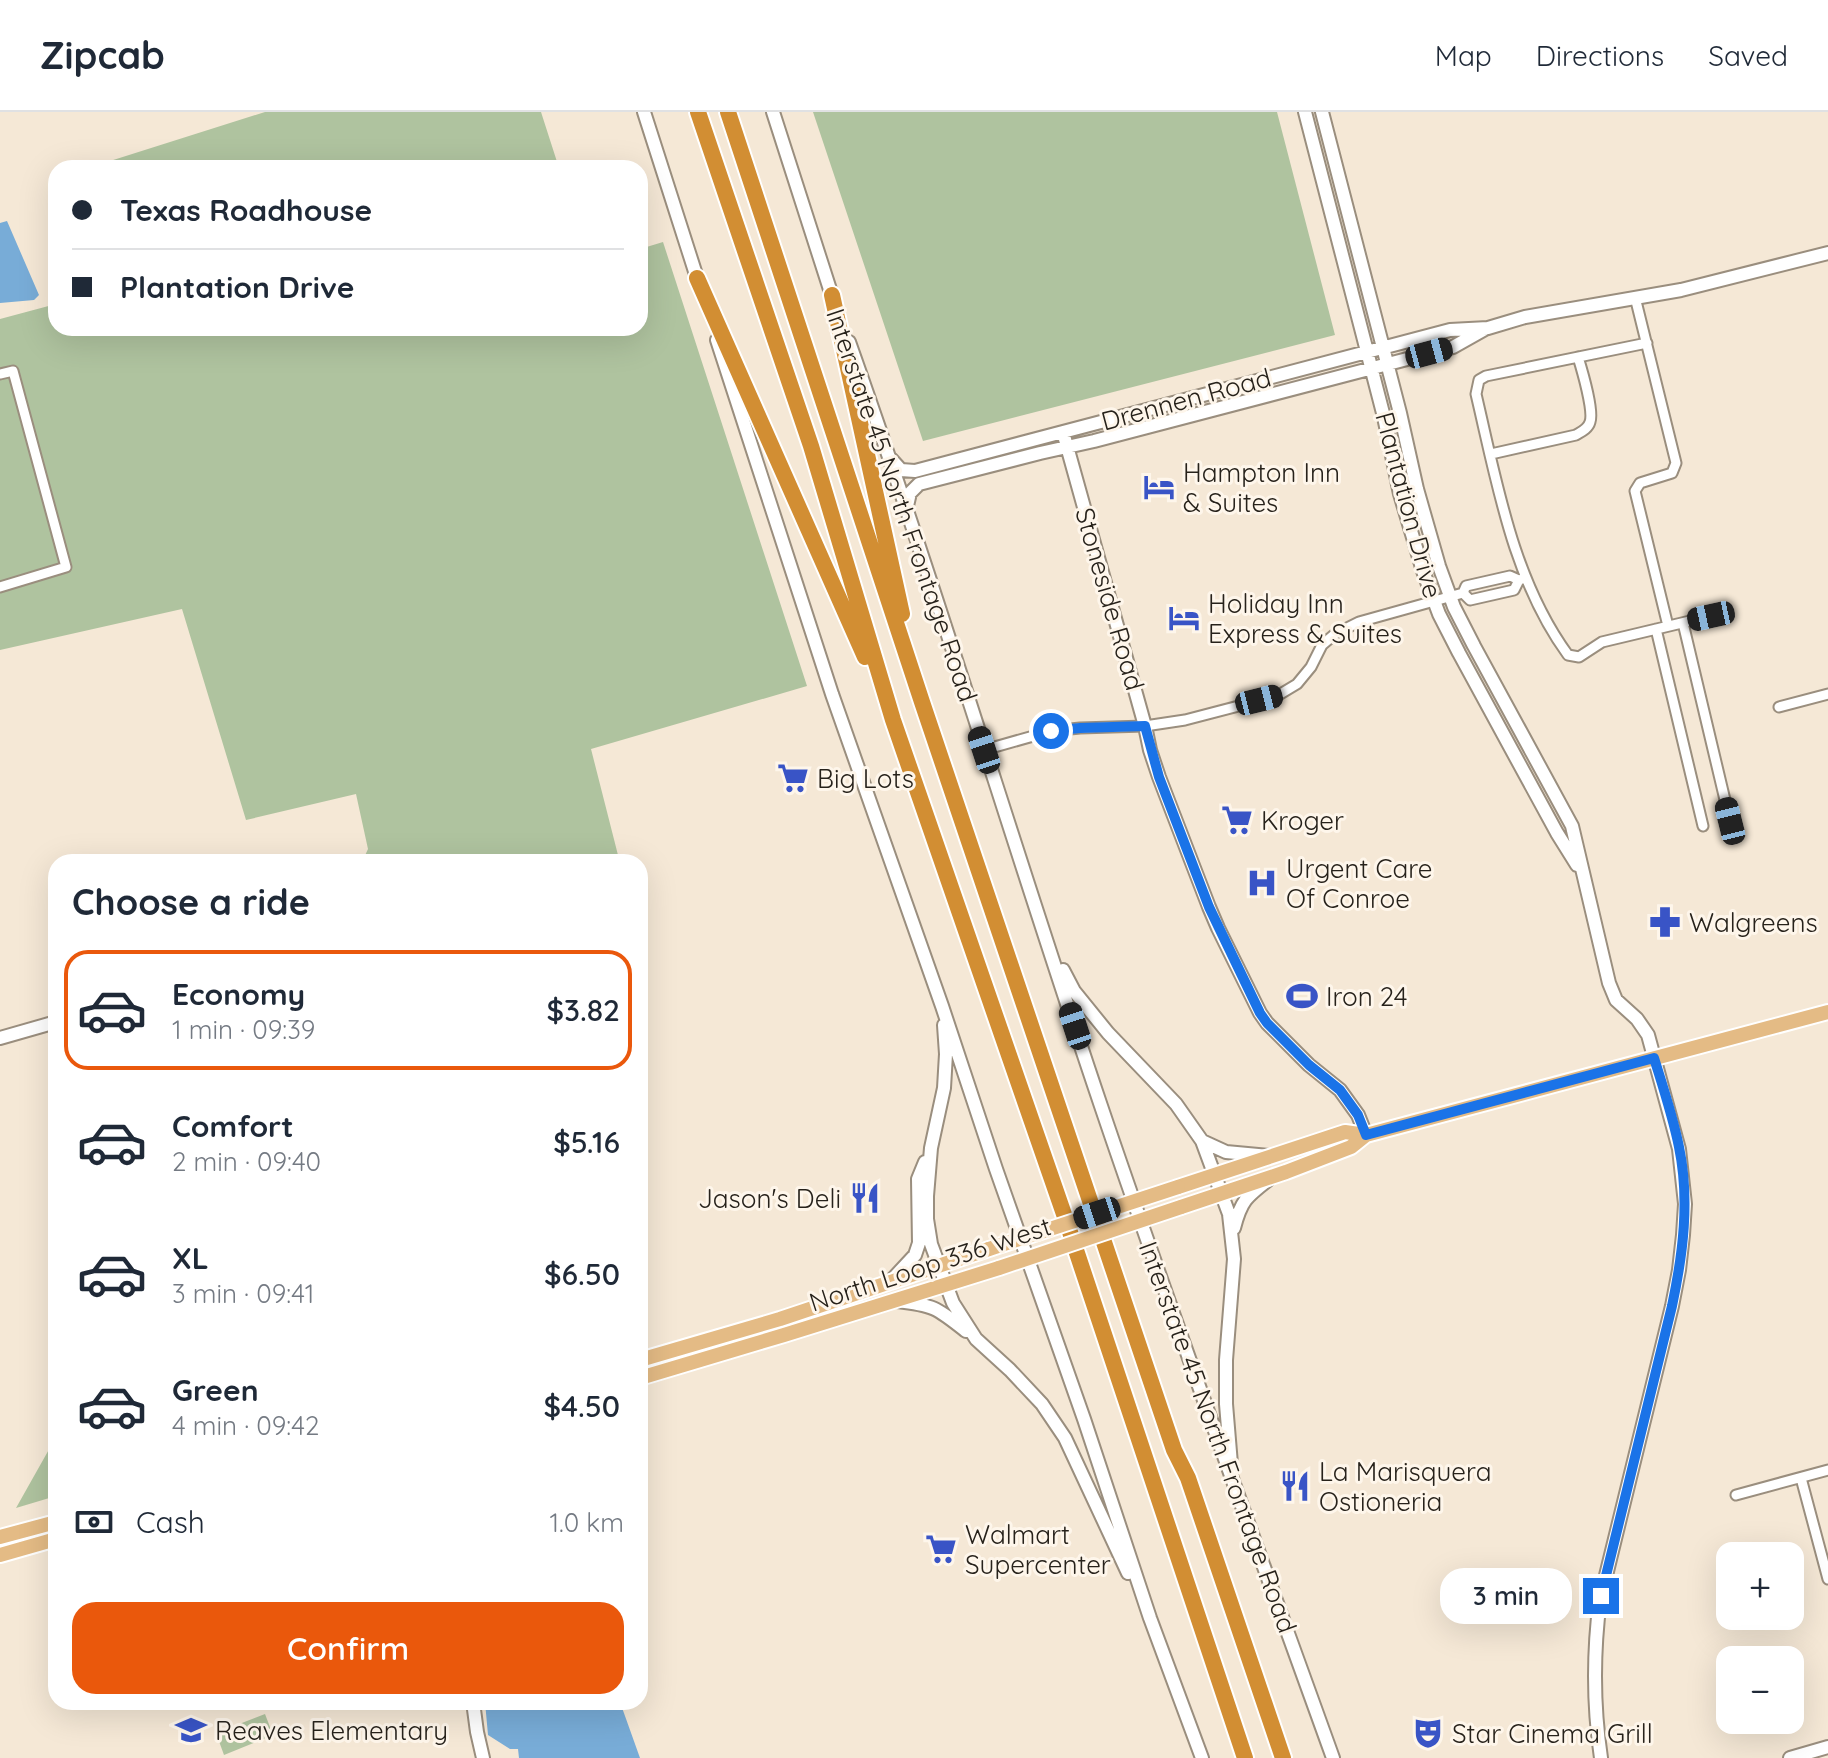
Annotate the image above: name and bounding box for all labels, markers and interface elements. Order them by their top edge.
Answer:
text: Zipcab [40,31,165,79]
text: Map [1435,38,1492,73]
text: Directions [1536,38,1664,73]
text: Saved [1708,38,1788,73]
text: Texas Roadhouse [120,191,372,229]
text: Plantation Drive [120,268,354,306]
street label: Interstate 45 North Frontage Road [819,304,985,706]
car [1403,335,1455,371]
street label: Drennen Road [1098,361,1274,437]
street label: Plantation Drive [1368,408,1450,602]
place label: Hampton Inn & Suites [1183,456,1340,519]
hotel icon: Hampton Inn & Suites [1142,470,1176,504]
street label: Stoneside Road [1068,504,1152,694]
place label: Holiday Inn Express & Suites [1208,587,1402,650]
car [1685,599,1737,633]
hotel icon: Holiday Inn Express & Suites [1167,601,1201,635]
car [1233,683,1285,717]
route start [1033,713,1069,749]
car [965,723,1003,777]
supermarket icon: Big Lots [776,761,810,795]
place label: Big Lots [817,762,914,795]
car [1713,795,1747,847]
supermarket icon: Kroger [1220,803,1254,837]
place label: Kroger [1261,804,1344,837]
place label: Urgent Care Of Conroe [1286,852,1432,915]
hospital icon: Urgent Care Of Conroe [1245,866,1279,900]
text: Choose a ride [72,879,310,924]
pharmacy icon: Walgreens [1648,905,1682,939]
place label: Walgreens [1689,906,1818,939]
icon: car [76,974,148,1046]
text: Economy [172,975,305,1013]
sports icon: Iron 24 [1285,979,1319,1013]
place label: Iron 24 [1326,980,1407,1013]
text: $3.82 [546,991,620,1029]
car [1056,999,1094,1053]
text: 1 min · 09:39 [172,1013,315,1046]
icon: car [76,1106,148,1178]
text: Comfort [172,1107,293,1145]
text: $5.16 [553,1123,620,1161]
text: 2 min · 09:40 [172,1145,321,1178]
restaurant icon: Jason's Deli [848,1181,882,1215]
place label: Jason's Deli [698,1182,841,1215]
car [1070,1194,1124,1232]
street label: North Loop 336 West [805,1209,1055,1319]
street label: Interstate 45 North Frontage Road [1132,1237,1304,1637]
icon: car [76,1238,148,1310]
text: XL [172,1239,209,1277]
text: $6.50 [544,1255,620,1293]
text: 3 min · 09:41 [172,1277,314,1310]
icon: car [76,1370,148,1442]
text: Green [172,1371,259,1409]
text: $4.50 [543,1387,620,1425]
text: 4 min · 09:42 [172,1409,319,1442]
place label: La Marisquera Ostioneria [1319,1455,1491,1518]
restaurant icon: La Marisquera Ostioneria [1278,1469,1312,1503]
icon: cash [72,1500,116,1544]
text: Cash [136,1503,205,1541]
text: 1.0 km [549,1506,624,1539]
place label: Walmart Supercenter [965,1518,1111,1581]
supermarket icon: Walmart Supercenter [924,1532,958,1566]
map controls [1716,1542,1804,1734]
button: + [1716,1542,1804,1630]
callout: 3 min [1441,1568,1573,1624]
route end [1583,1578,1619,1614]
text: 3 min [1473,1579,1539,1612]
button: Confirm [72,1602,624,1694]
button: − [1716,1646,1804,1734]
school or university icon: Reaves Elementary [174,1713,208,1747]
place label: Reaves Elementary [215,1714,448,1747]
theatre icon: Star Cinema Grill [1411,1716,1445,1750]
place label: Star Cinema Grill [1452,1717,1653,1750]

